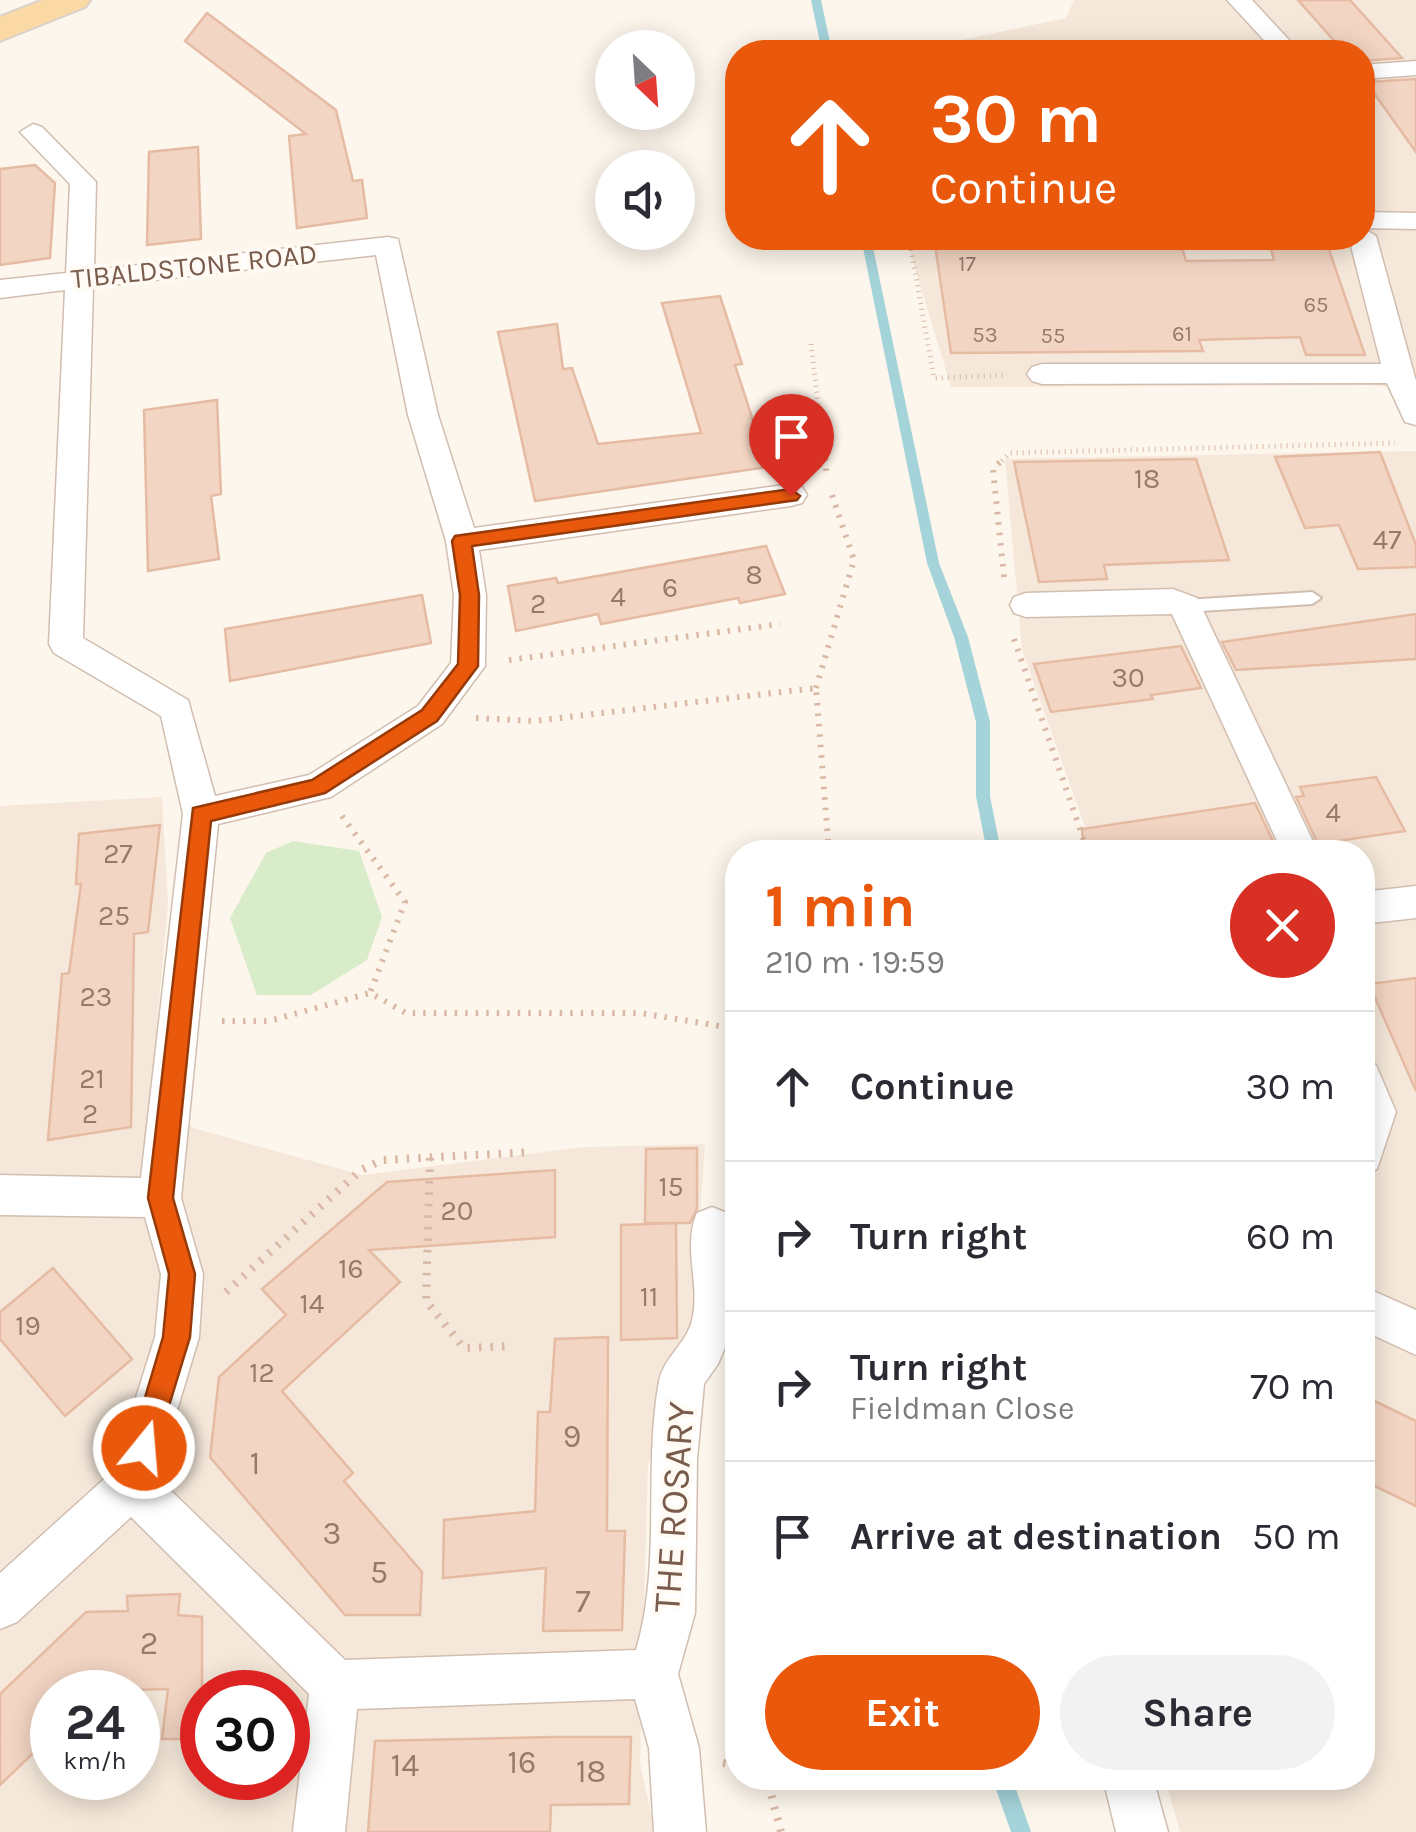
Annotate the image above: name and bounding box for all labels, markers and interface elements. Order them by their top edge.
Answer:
north arrow [595,30,695,130]
map controls [595,30,695,250]
text: 30 m [930,78,1102,160]
icon: ahead [765,80,895,210]
button: sound [595,150,695,250]
text: Continue [930,162,1117,214]
street label: TIBALDSTONE ROAD [69,237,319,295]
house number: 17 [958,251,976,277]
house number: 65 [1303,292,1329,318]
house number: 61 [1172,321,1192,347]
house number: 53 [972,322,998,348]
house number: 55 [1041,323,1065,349]
pin [749,394,834,497]
icon: arrive [764,409,819,464]
house number: 18 [1134,462,1160,495]
house number: 47 [1373,523,1401,556]
house number: 8 [745,558,763,591]
house number: 6 [662,571,678,604]
house number: 4 [610,580,626,613]
house number: 2 [530,587,546,620]
house number: 30 [1111,661,1145,694]
house number: 4 [1325,796,1341,829]
house number: 27 [103,837,133,870]
text: 1 min [765,871,916,941]
button: close [1230,873,1335,978]
house number: 25 [98,899,130,932]
text: 210 m · 19:59 [765,944,945,981]
house number: 23 [80,980,112,1013]
icon: ahead [765,1059,820,1114]
house number: 21 [79,1062,105,1095]
text: Continue [850,1064,1014,1109]
text: 30 m [1245,1064,1335,1109]
house number: 2 [82,1097,98,1130]
house number: 15 [658,1170,684,1203]
house number: 20 [441,1194,473,1227]
icon: right [765,1209,820,1264]
text: Turn right [850,1214,1027,1259]
text: 60 m [1246,1214,1335,1259]
house number: 16 [338,1252,364,1285]
house number: 11 [640,1280,658,1313]
house number: 14 [300,1287,325,1320]
house number: 19 [15,1309,41,1342]
text: Turn right [850,1345,1027,1390]
house number: 12 [249,1356,275,1389]
icon: right [765,1359,820,1414]
text: 70 m [1250,1364,1335,1409]
text: Fieldman Close [850,1390,1074,1427]
position arrow [92,1396,196,1500]
street label: THE ROSARY [644,1400,704,1614]
house number: 9 [563,1418,581,1455]
house number: 1 [250,1445,260,1482]
icon: arrive [765,1509,820,1564]
text: Arrive at destination [850,1514,1222,1559]
text: 50 m [1252,1514,1340,1559]
house number: 3 [323,1515,341,1552]
house number: 5 [370,1554,388,1591]
house number: 7 [575,1583,591,1620]
house number: 2 [140,1625,158,1662]
button: Exit [765,1655,1040,1770]
button: Share [1060,1655,1335,1770]
speed limit sign: 30 [180,1670,310,1800]
text: 24 [65,1693,125,1752]
house number: 16 [508,1744,536,1781]
text: km/h [63,1746,127,1775]
house number: 14 [391,1747,419,1784]
house number: 18 [576,1753,606,1790]

